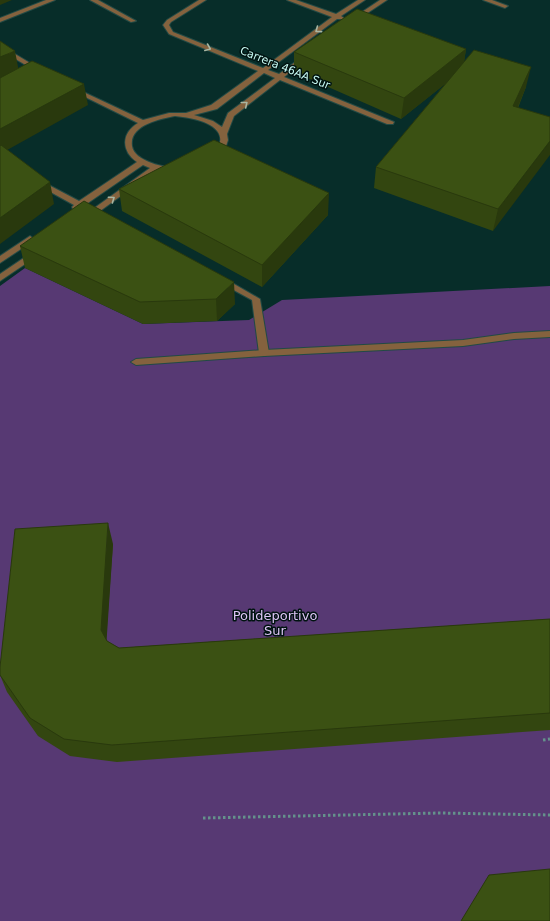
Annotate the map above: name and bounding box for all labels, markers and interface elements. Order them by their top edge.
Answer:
one-way arrow [316,25,323,32]
one-way arrow [203,43,211,51]
street label: Carrera 46AA Sur [238,44,332,92]
one-way arrow [240,102,247,109]
one-way arrow [107,197,114,204]
park label: Polideportivo Sur [233,608,317,638]

